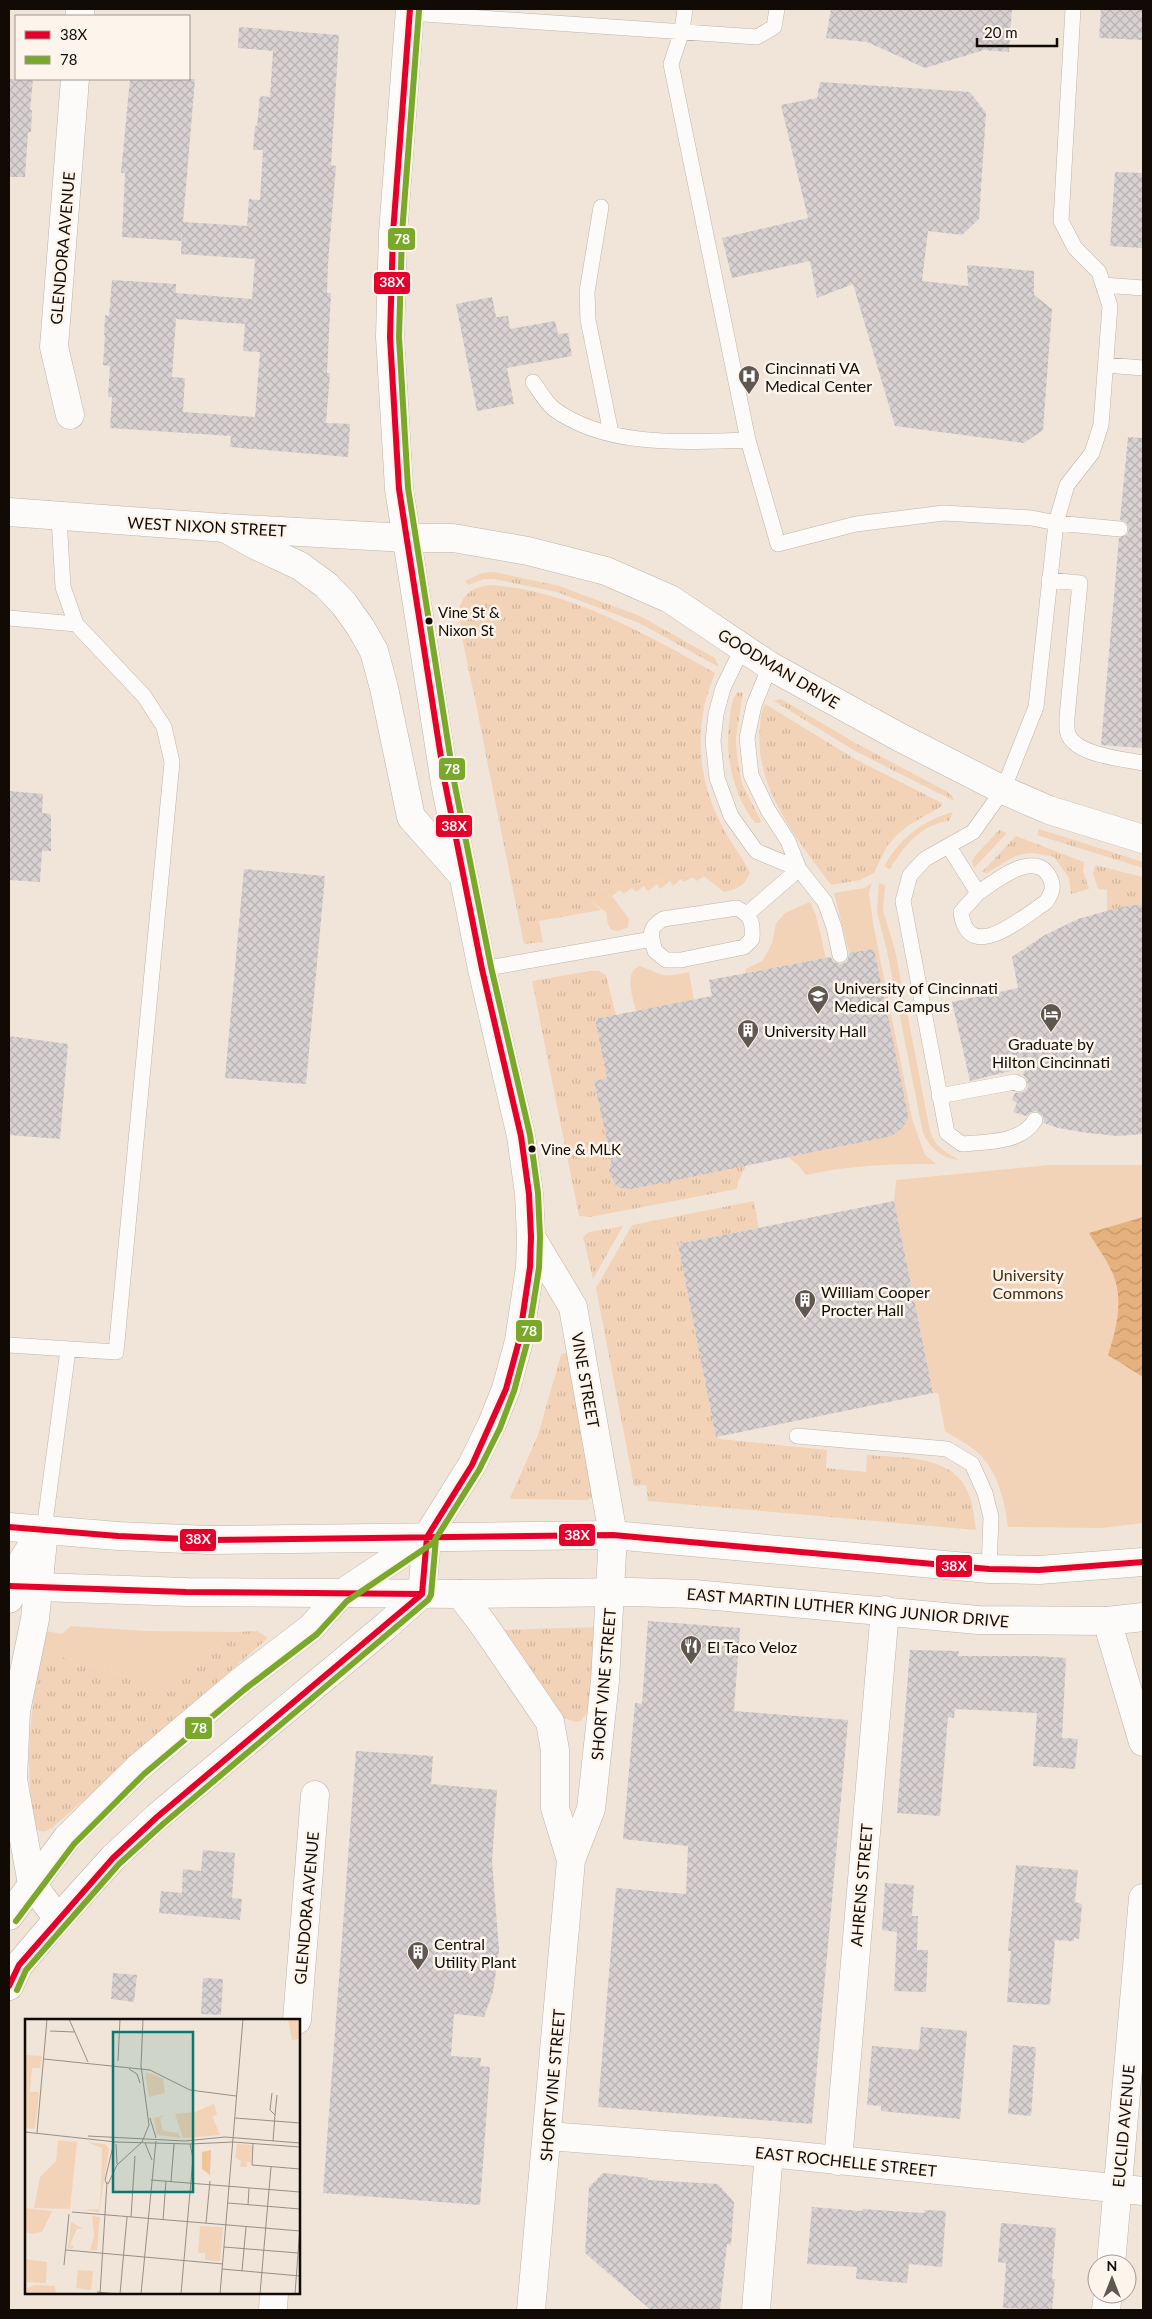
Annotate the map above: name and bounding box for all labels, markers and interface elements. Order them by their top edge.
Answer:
legend [15,15,190,80]
scale bar [977,15,1057,47]
text: 20 m [984,23,1018,41]
text: 38X [60,25,87,43]
text: 78 [60,50,77,68]
street label: GLENDORA AVENUE [46,171,78,325]
line badge: 78 [387,227,416,251]
text: 78 [394,230,410,247]
line badge: 38X [373,271,411,295]
text: 38X [379,273,405,290]
place label: Cincinnati VA Medical Center [765,358,872,395]
hospital icon: Cincinnati VA Medical Center [737,364,761,395]
street label: WEST NIXON STREET [127,512,288,540]
place label: Vine St & Nixon St [438,603,500,639]
marker: Vine St & Nixon St [424,616,434,626]
street label: GOODMAN DRIVE [715,624,843,712]
line badge: 78 [438,757,466,781]
text: 78 [444,760,460,777]
line badge: 38X [435,814,473,838]
text: 38X [441,817,467,834]
place label: University of Cincinnati Medical Campus [834,978,998,1015]
school or university icon: University of Cincinnati Medical Campus [806,984,830,1015]
hotel icon: Graduate by Hilton Cincinnati [1039,1002,1063,1033]
building icon: University Hall [736,1018,760,1049]
place label: University Hall [764,1021,867,1040]
place label: Graduate by Hilton Cincinnati [992,1034,1110,1071]
place label: Vine & MLK [541,1140,621,1158]
marker: Vine & MLK [527,1144,537,1154]
park label: University Commons [992,1265,1064,1302]
place label: William Cooper Procter Hall [821,1282,930,1319]
building icon: William Cooper Procter Hall [793,1288,817,1319]
line badge: 78 [515,1319,543,1343]
text: 78 [521,1322,537,1339]
street label: VINE STREET [568,1331,604,1430]
line badge: 38X [558,1523,596,1547]
text: 38X [564,1526,590,1543]
line badge: 38X [179,1528,217,1552]
text: 38X [185,1530,211,1547]
line badge: 38X [935,1554,973,1578]
text: 38X [941,1557,967,1574]
street label: EAST MARTIN LUTHER KING JUNIOR DRIVE [686,1583,1010,1631]
street label: SHORT VINE STREET [587,1607,619,1761]
restaurant icon: El Taco Veloz [679,1634,703,1665]
place label: El Taco Veloz [707,1637,797,1656]
line badge: 78 [184,1716,213,1740]
text: 78 [191,1719,207,1736]
street label: AHRENS STREET [846,1822,876,1947]
street label: GLENDORA AVENUE [290,1831,322,1985]
place label: Central Utility Plant [434,1934,517,1971]
building icon: Central Utility Plant [406,1940,430,1971]
street label: SHORT VINE STREET [536,2008,568,2162]
inset map [25,2019,300,2294]
street label: EUCLID AVENUE [1108,2064,1138,2188]
street label: EAST ROCHELLE STREET [754,2142,938,2180]
north arrow [1087,2254,1137,2304]
text: N [1107,2257,1117,2274]

